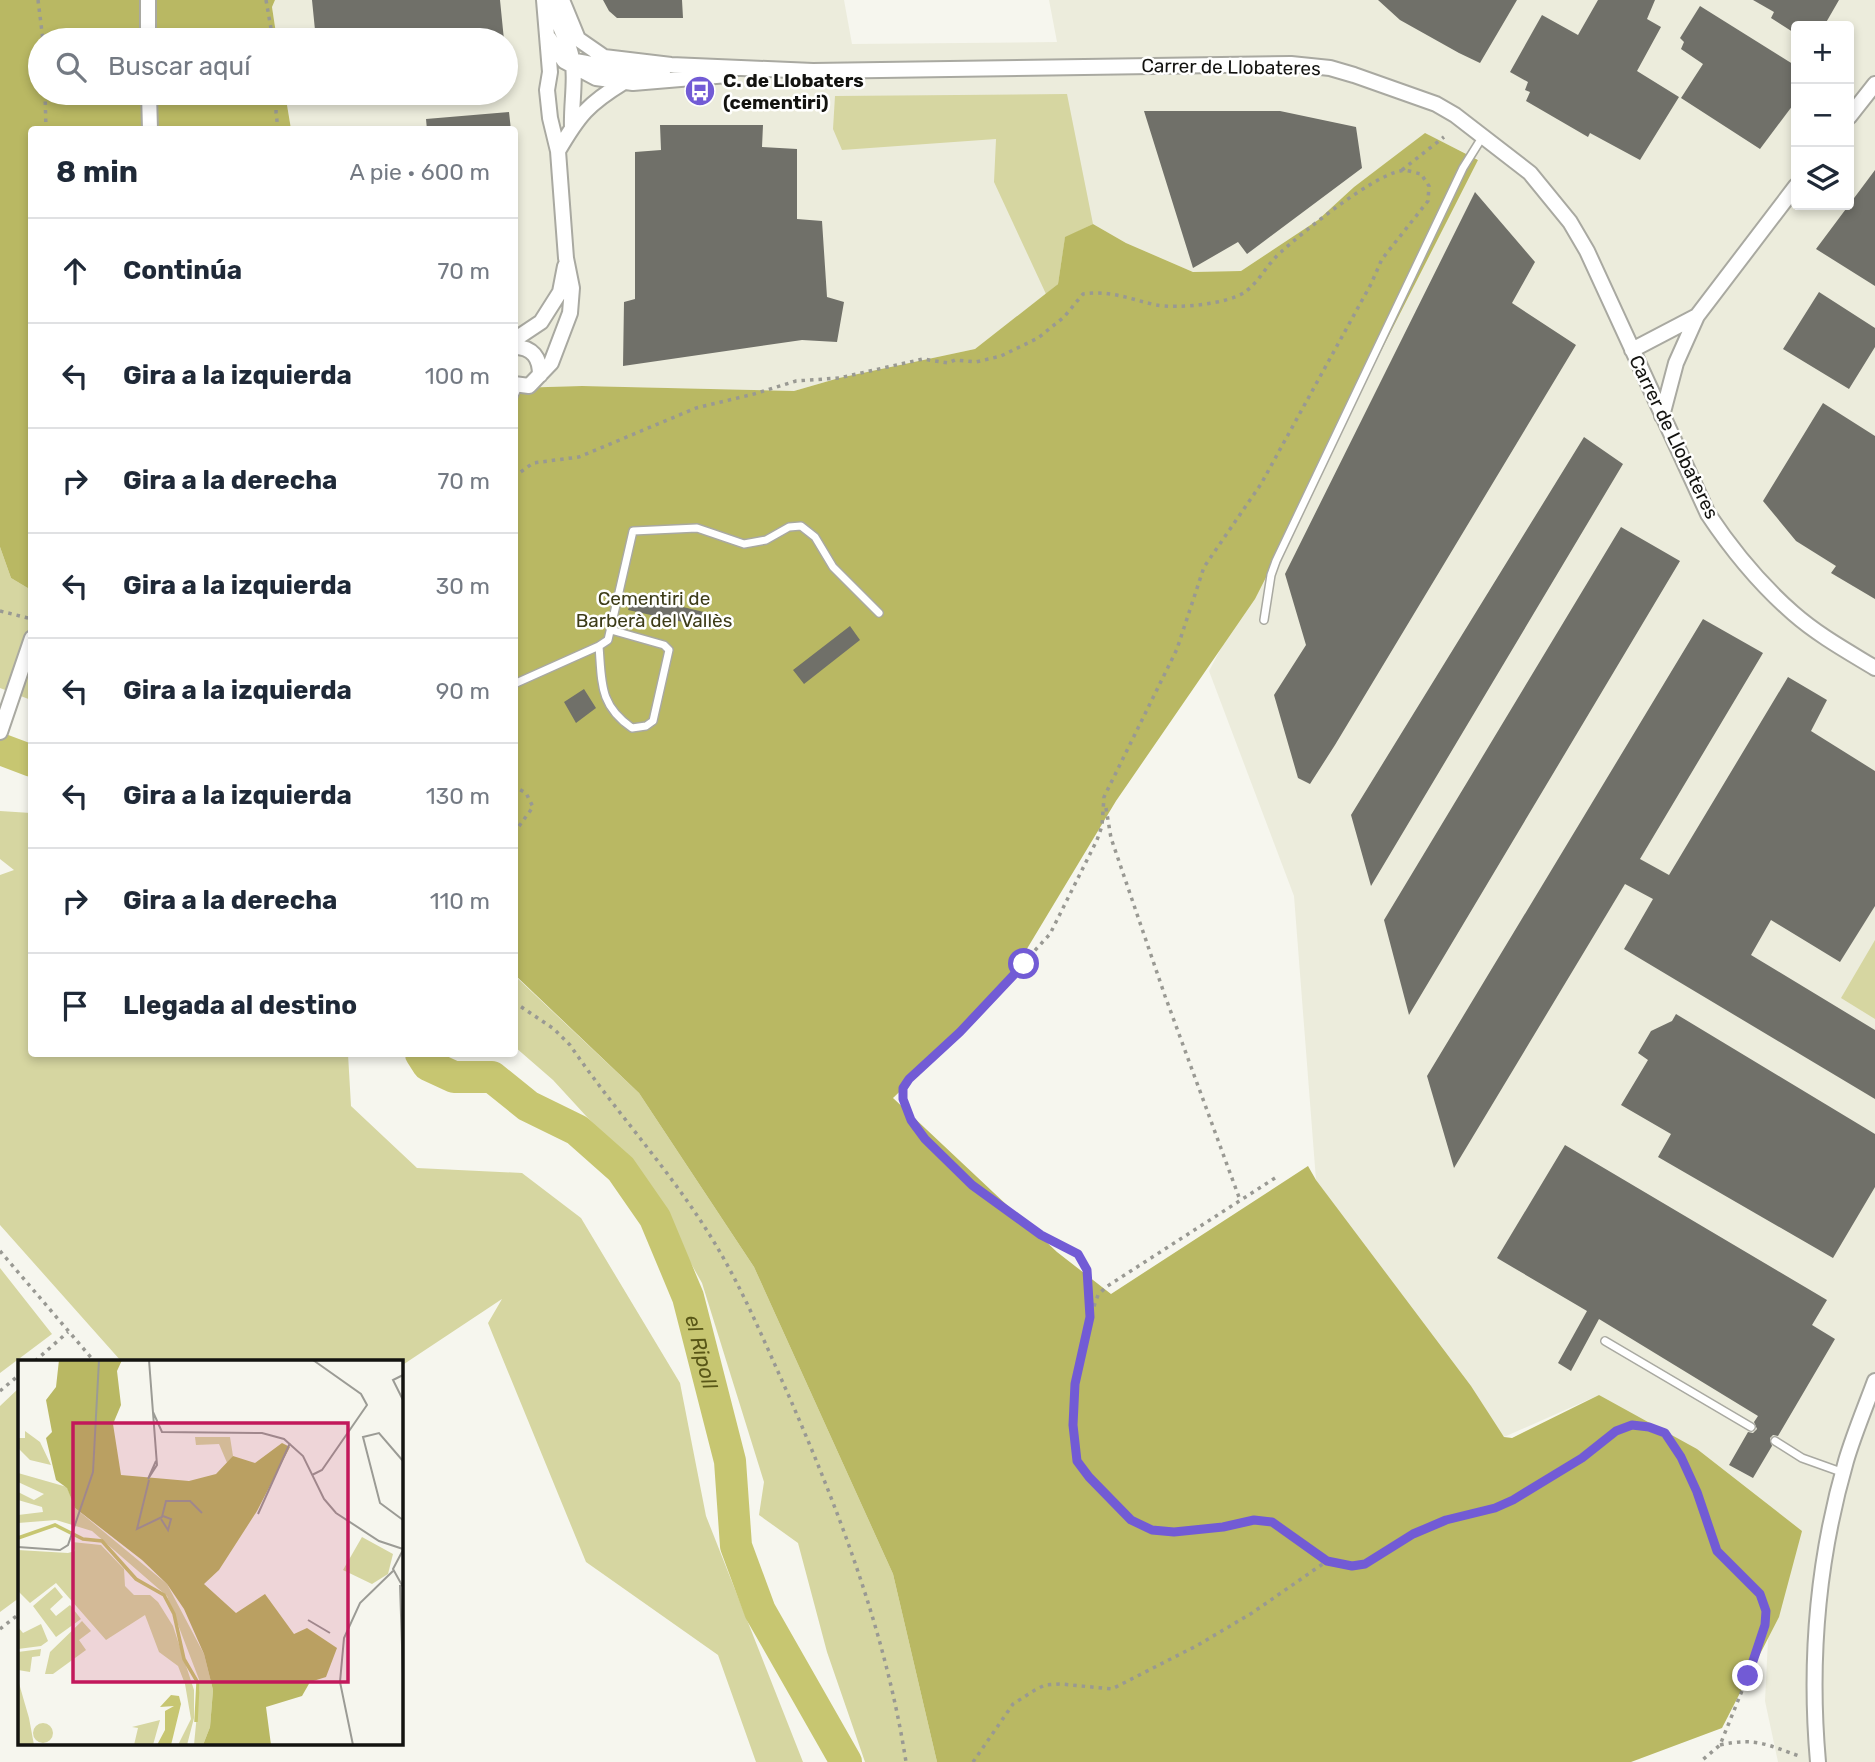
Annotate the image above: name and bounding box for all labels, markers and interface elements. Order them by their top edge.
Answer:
map controls [1791,21,1854,210]
button: + [1791,21,1854,84]
search box [28,28,518,105]
icon: search [52,48,90,86]
text: Buscar aquí [108,51,250,82]
street label: Carrer de Llobateres [1141,54,1321,80]
place label: C. de Llobaters (cementiri) [723,69,864,114]
bus stop icon: C. de Llobaters (cementiri) [683,74,717,108]
button: − [1791,84,1854,147]
button: layers [1791,147,1854,210]
text: 8 min [56,154,138,190]
text: A pie · 600 m [349,158,490,186]
icon: ahead [56,252,94,290]
text: Continúa [123,255,242,286]
text: 70 m [438,257,490,285]
street label: Carrer de Llobateres [1624,351,1724,523]
icon: left [56,357,94,395]
text: Gira a la izquierda [123,360,352,391]
text: 100 m [425,362,490,390]
icon: right [56,462,94,500]
text: Gira a la derecha [123,465,337,496]
text: 70 m [438,467,490,495]
icon: left [56,567,94,605]
text: Gira a la izquierda [123,570,352,601]
text: 30 m [435,572,490,600]
park label: Cementiri de Barberà del Vallès [576,587,732,632]
icon: left [56,672,94,710]
text: Gira a la izquierda [123,675,352,706]
text: 90 m [436,677,490,705]
icon: left [56,777,94,815]
text: Gira a la izquierda [123,780,352,811]
text: 130 m [426,782,490,810]
icon: right [56,882,94,920]
text: Gira a la derecha [123,885,337,916]
text: 110 m [430,887,490,915]
route start [1008,948,1039,979]
icon: arrive [56,987,94,1025]
text: Llegada al destino [123,990,357,1021]
water label: el Ripoll [681,1312,724,1392]
inset map [18,1360,402,1744]
route end [1732,1660,1763,1691]

